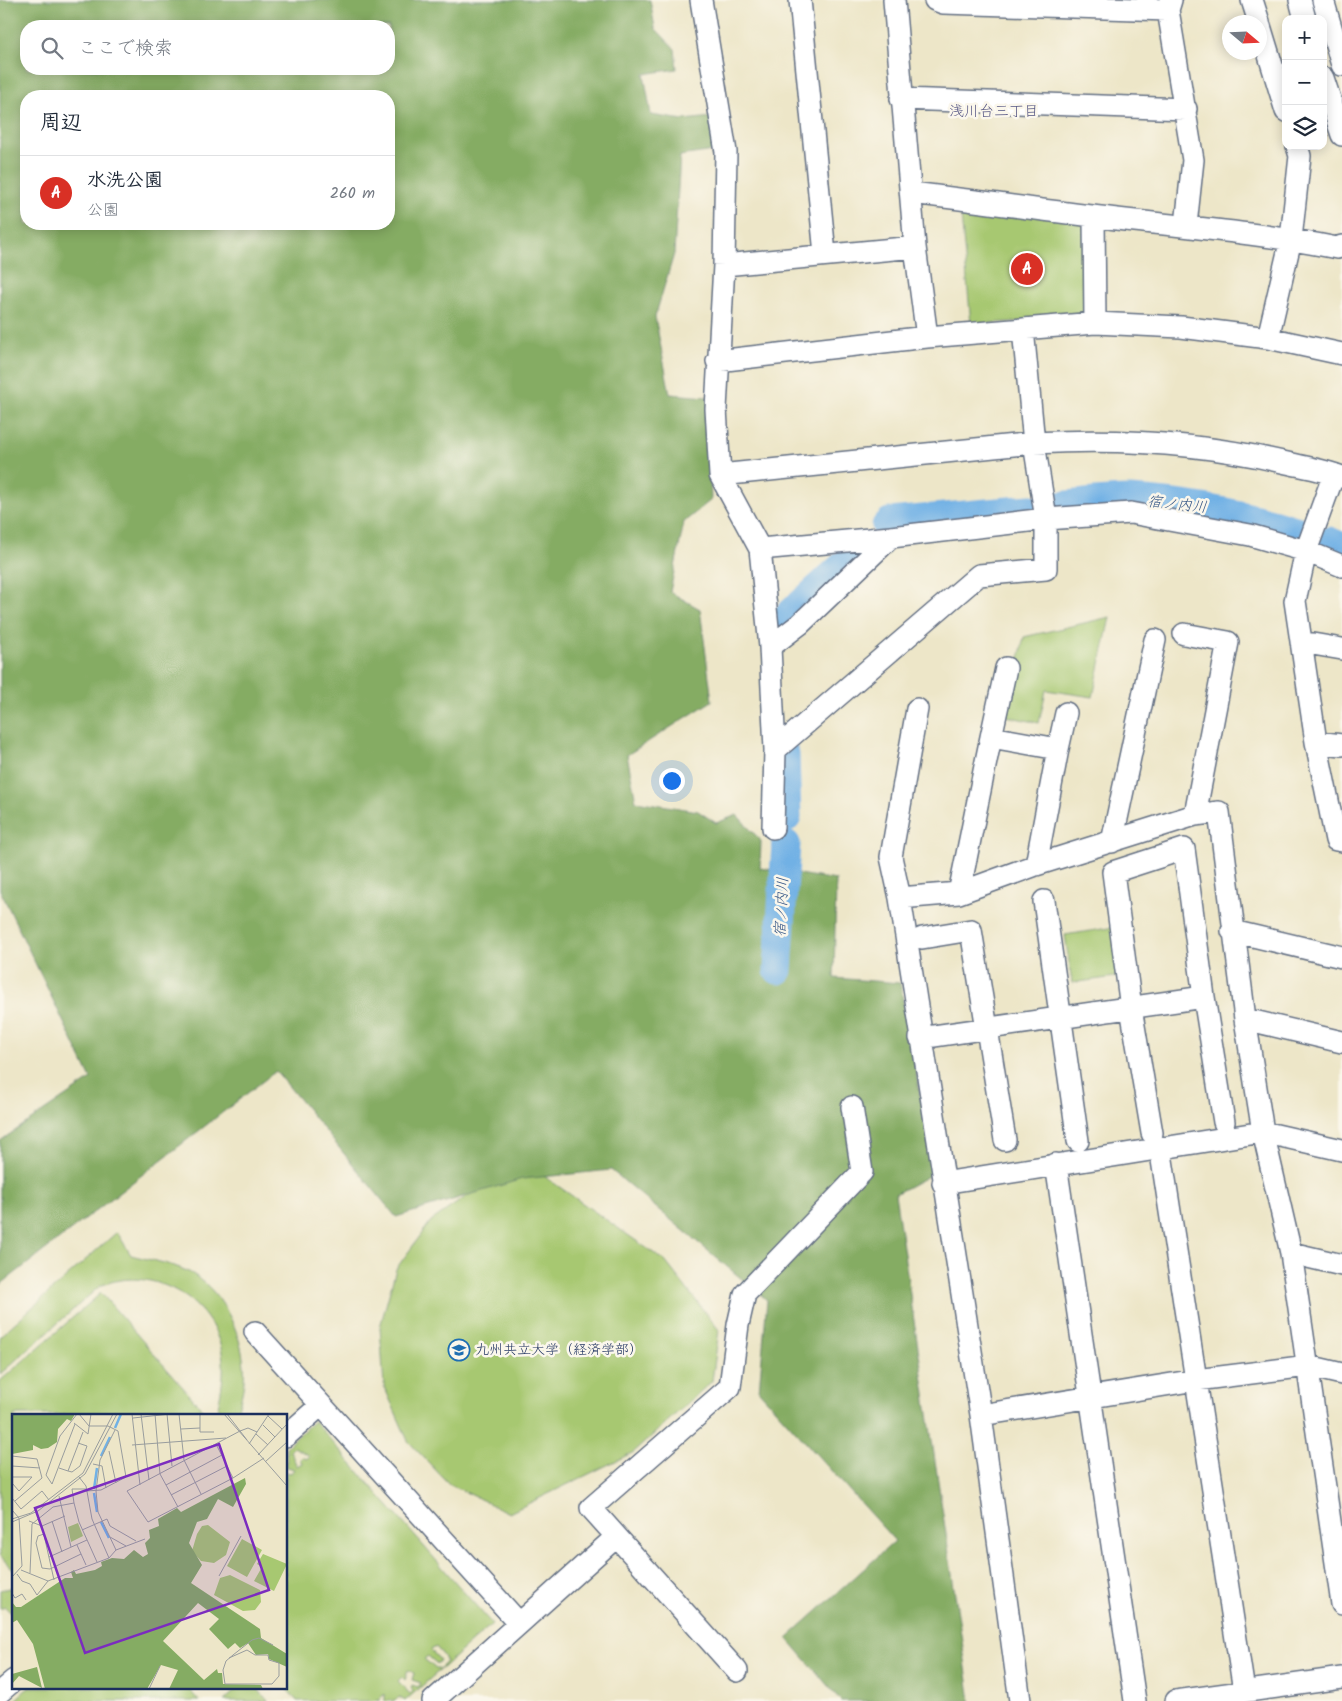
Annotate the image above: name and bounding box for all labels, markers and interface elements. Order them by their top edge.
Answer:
north arrow [1222,15,1267,60]
map controls [1282,15,1327,150]
button: + [1282,15,1327,60]
search box [20,20,395,75]
icon: search [38,34,66,62]
text: ここで検索 [78,34,173,64]
button: − [1282,60,1327,105]
district label: 浅川台三丁目 [949,100,1039,124]
button: layers [1282,105,1327,150]
text: 周辺 [40,107,82,140]
text: 水洗公園 [87,166,163,196]
text: A [51,181,61,206]
text: 260 m [330,181,375,206]
text: 公園 [87,198,119,223]
pin: A [1011,250,1043,288]
water label: 宿ノ内川 [1146,490,1208,520]
your location [659,768,685,794]
water label: 宿ノ内川 [768,876,796,938]
school or university icon: 九州共立大学（経済学部） [447,1338,471,1362]
place label: 九州共立大学（経済学部） [475,1339,643,1361]
inset map [12,1414,288,1688]

